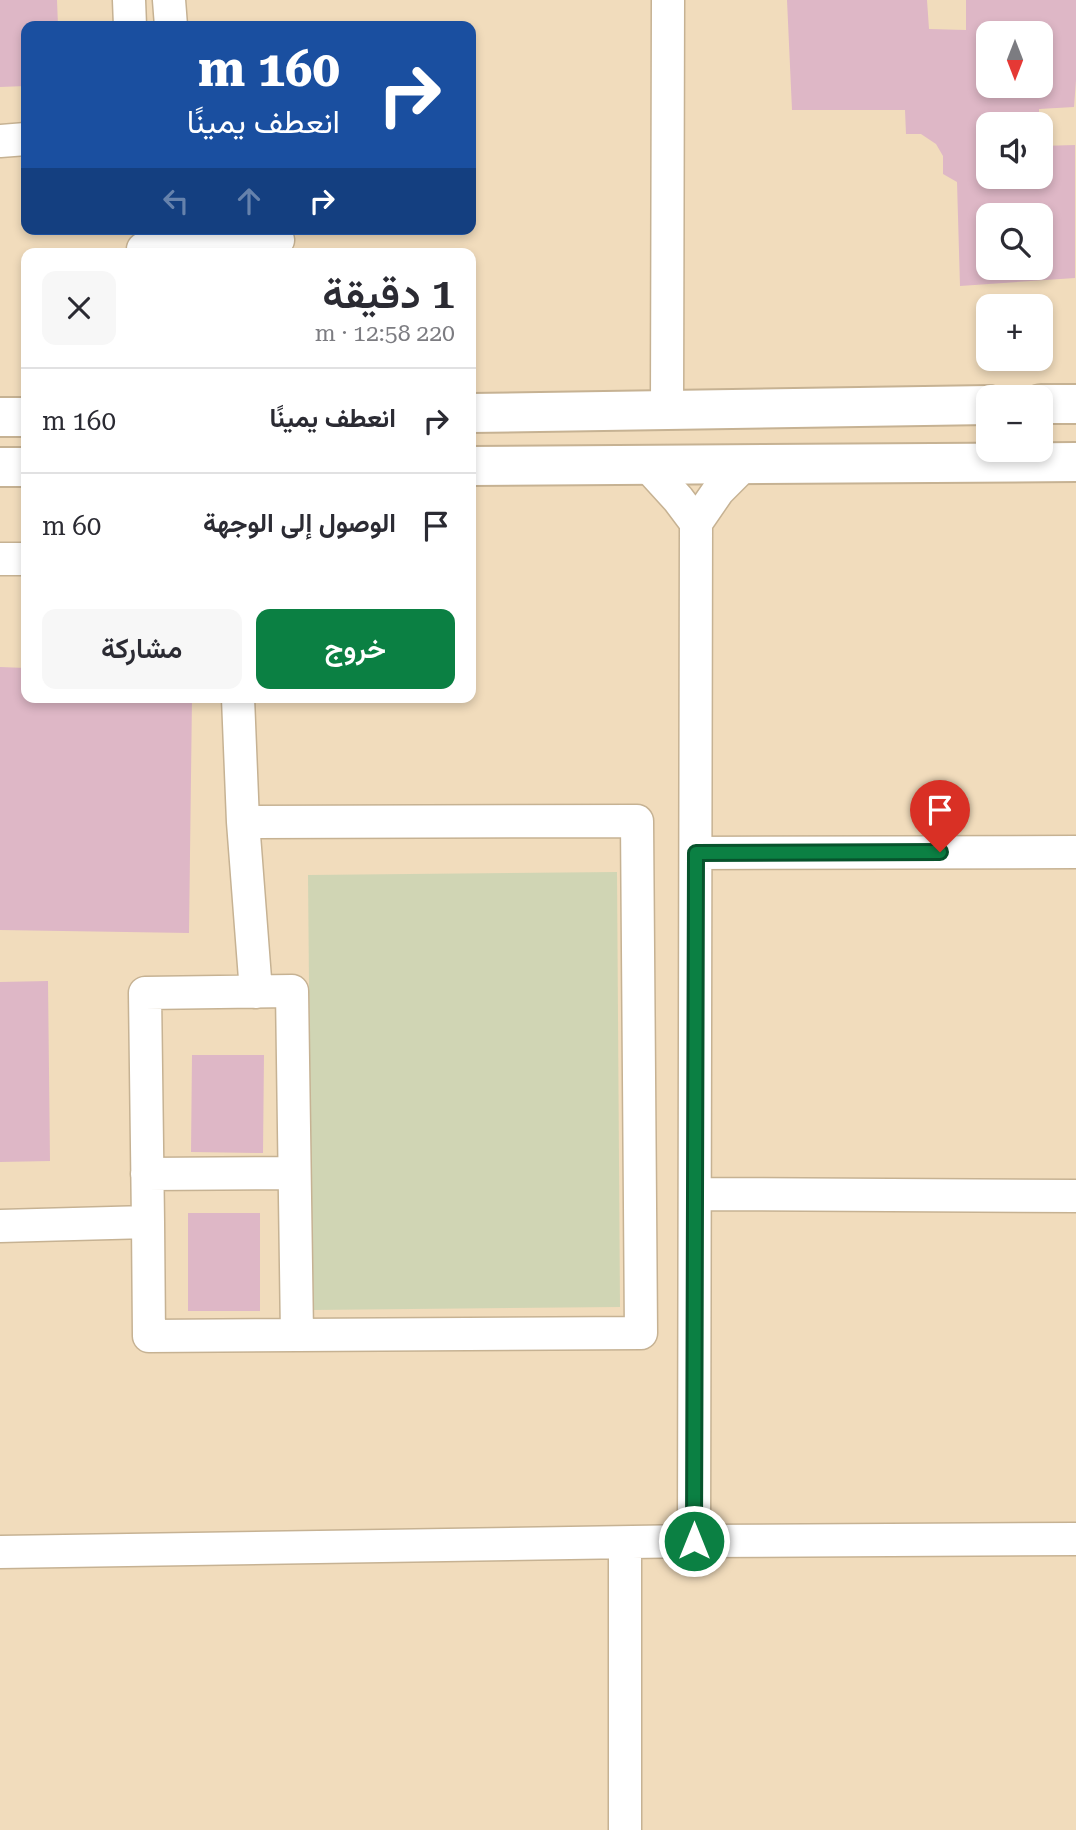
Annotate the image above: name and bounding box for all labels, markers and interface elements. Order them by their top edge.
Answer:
north arrow [976,21,1054,98]
map controls [976,21,1053,462]
text: 160 m [198,41,340,98]
icon: right [364,49,455,140]
text: انعطف يمينًا [187,103,340,141]
button: sound [976,112,1053,189]
icon: left [157,182,195,220]
icon: ahead [230,182,268,220]
icon: right [303,182,341,220]
button: search [976,203,1053,280]
text: 1 دقيقة [322,269,455,318]
button: close [42,271,116,345]
button: + [976,294,1053,371]
text: 220 m · 12:58 [315,320,455,347]
button: − [976,385,1053,462]
icon: right [417,402,455,440]
text: انعطف يمينًا [270,403,396,433]
text: 160 m [42,406,116,436]
icon: arrive [417,507,455,545]
text: الوصول إلى الوجهة [203,508,396,538]
text: 60 m [42,511,101,541]
button: مشاركة [42,609,242,689]
button: خروج [256,609,455,689]
pin [910,780,970,852]
icon: arrive [921,791,959,829]
position arrow [657,1504,731,1578]

